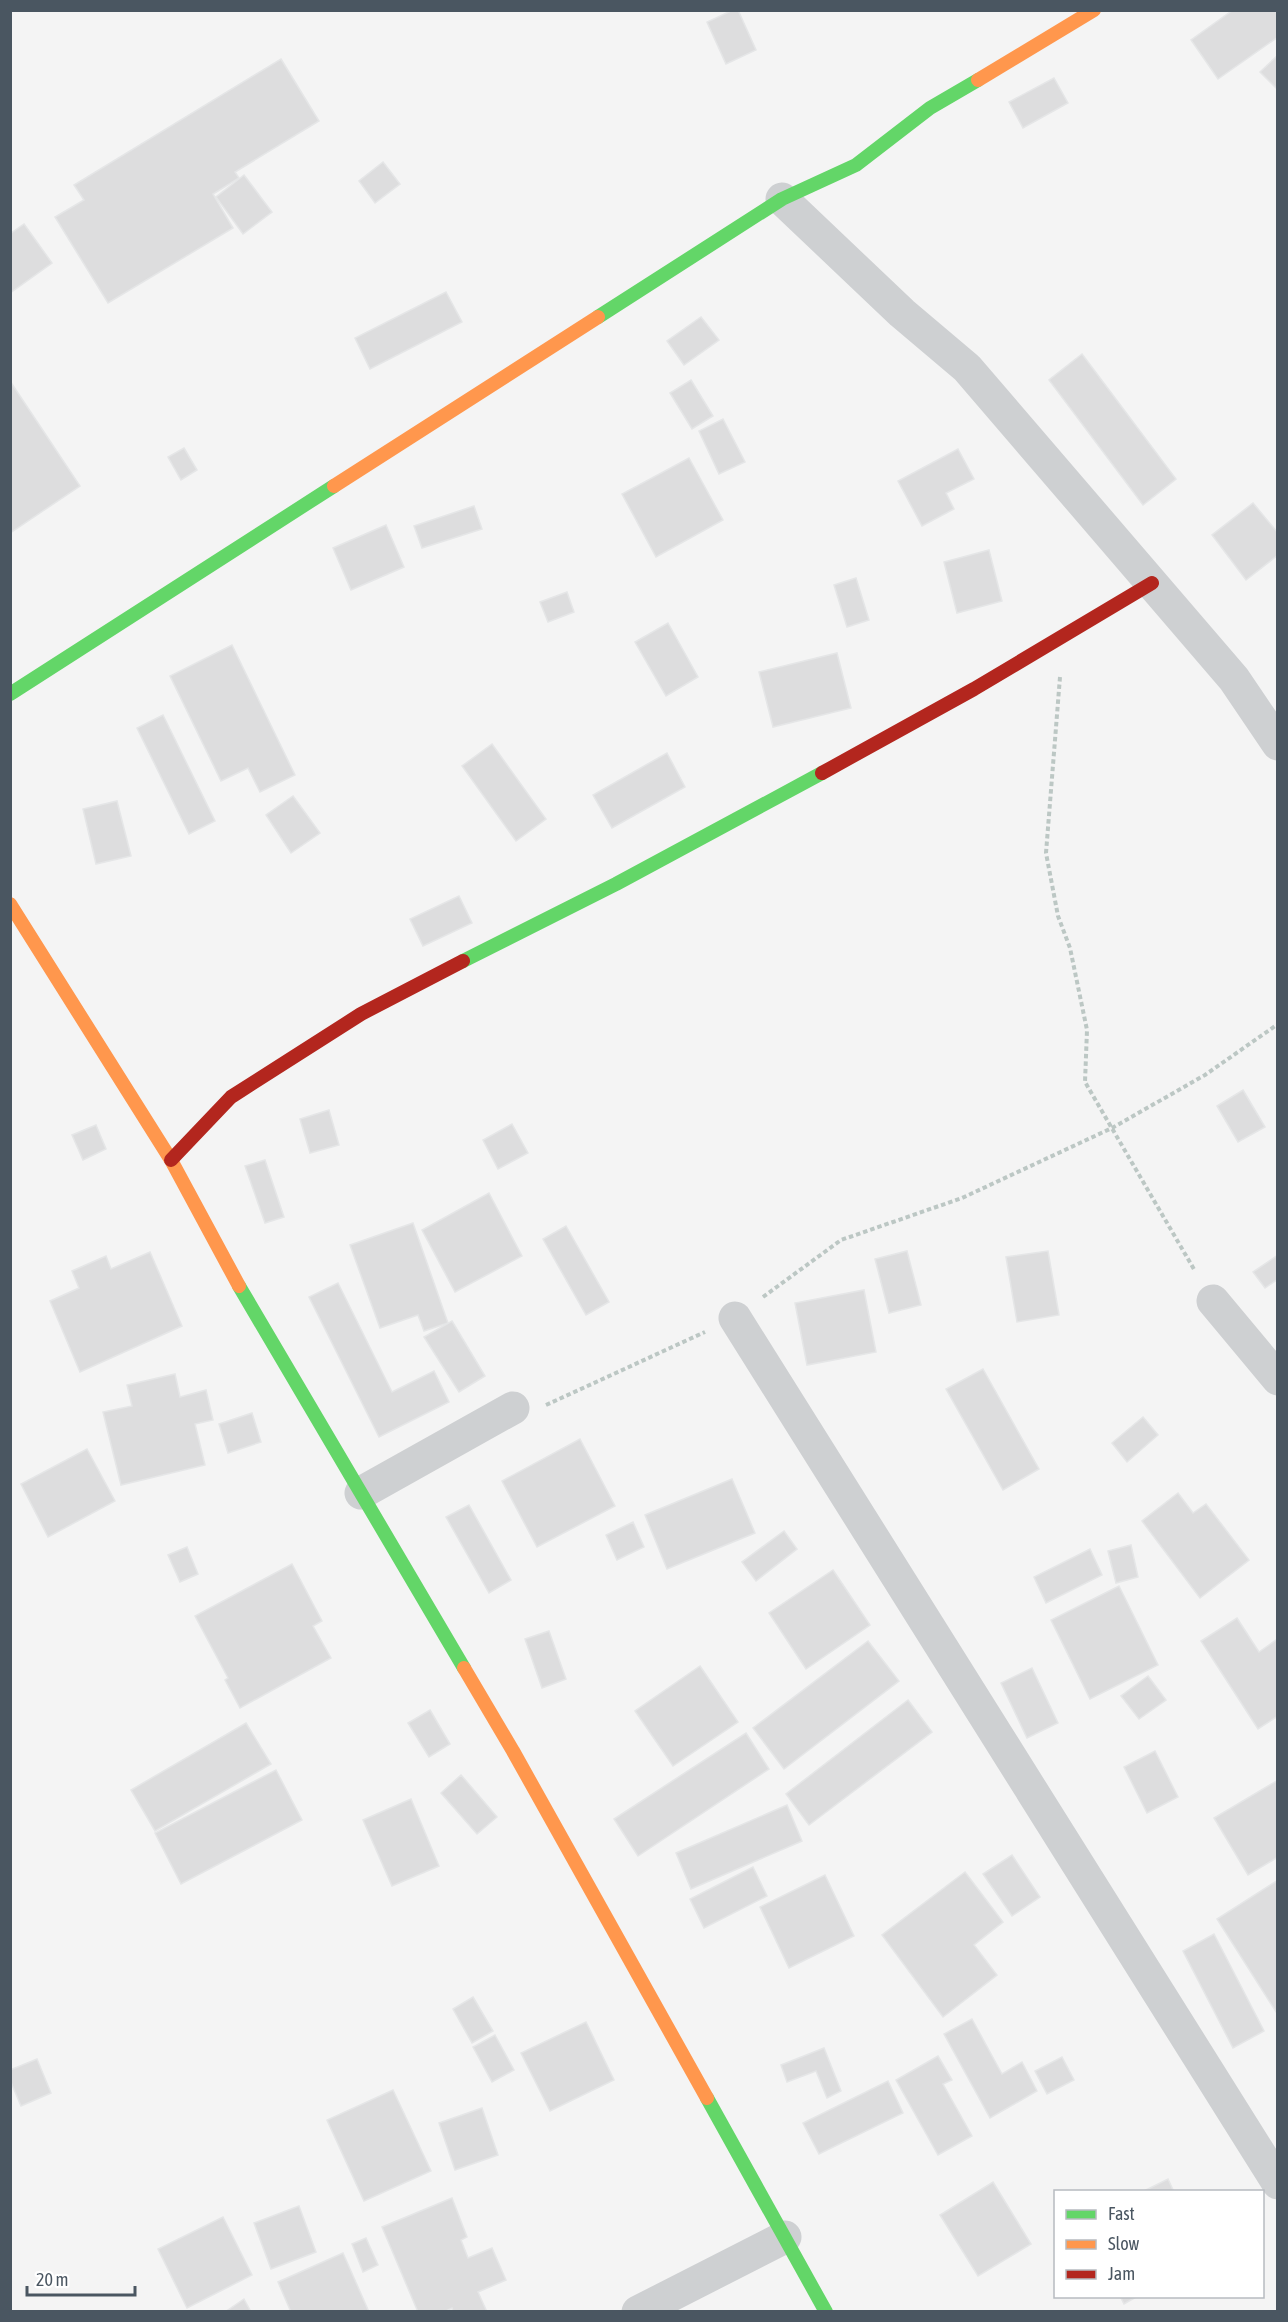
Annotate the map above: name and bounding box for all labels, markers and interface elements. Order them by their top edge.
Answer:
legend [1054,2190,1264,2298]
text: Fast [1108,2203,1135,2224]
text: Slow [1108,2233,1139,2254]
scale bar [27,2259,135,2297]
text: Jam [1108,2263,1135,2284]
text: 20 m [36,2269,68,2290]

